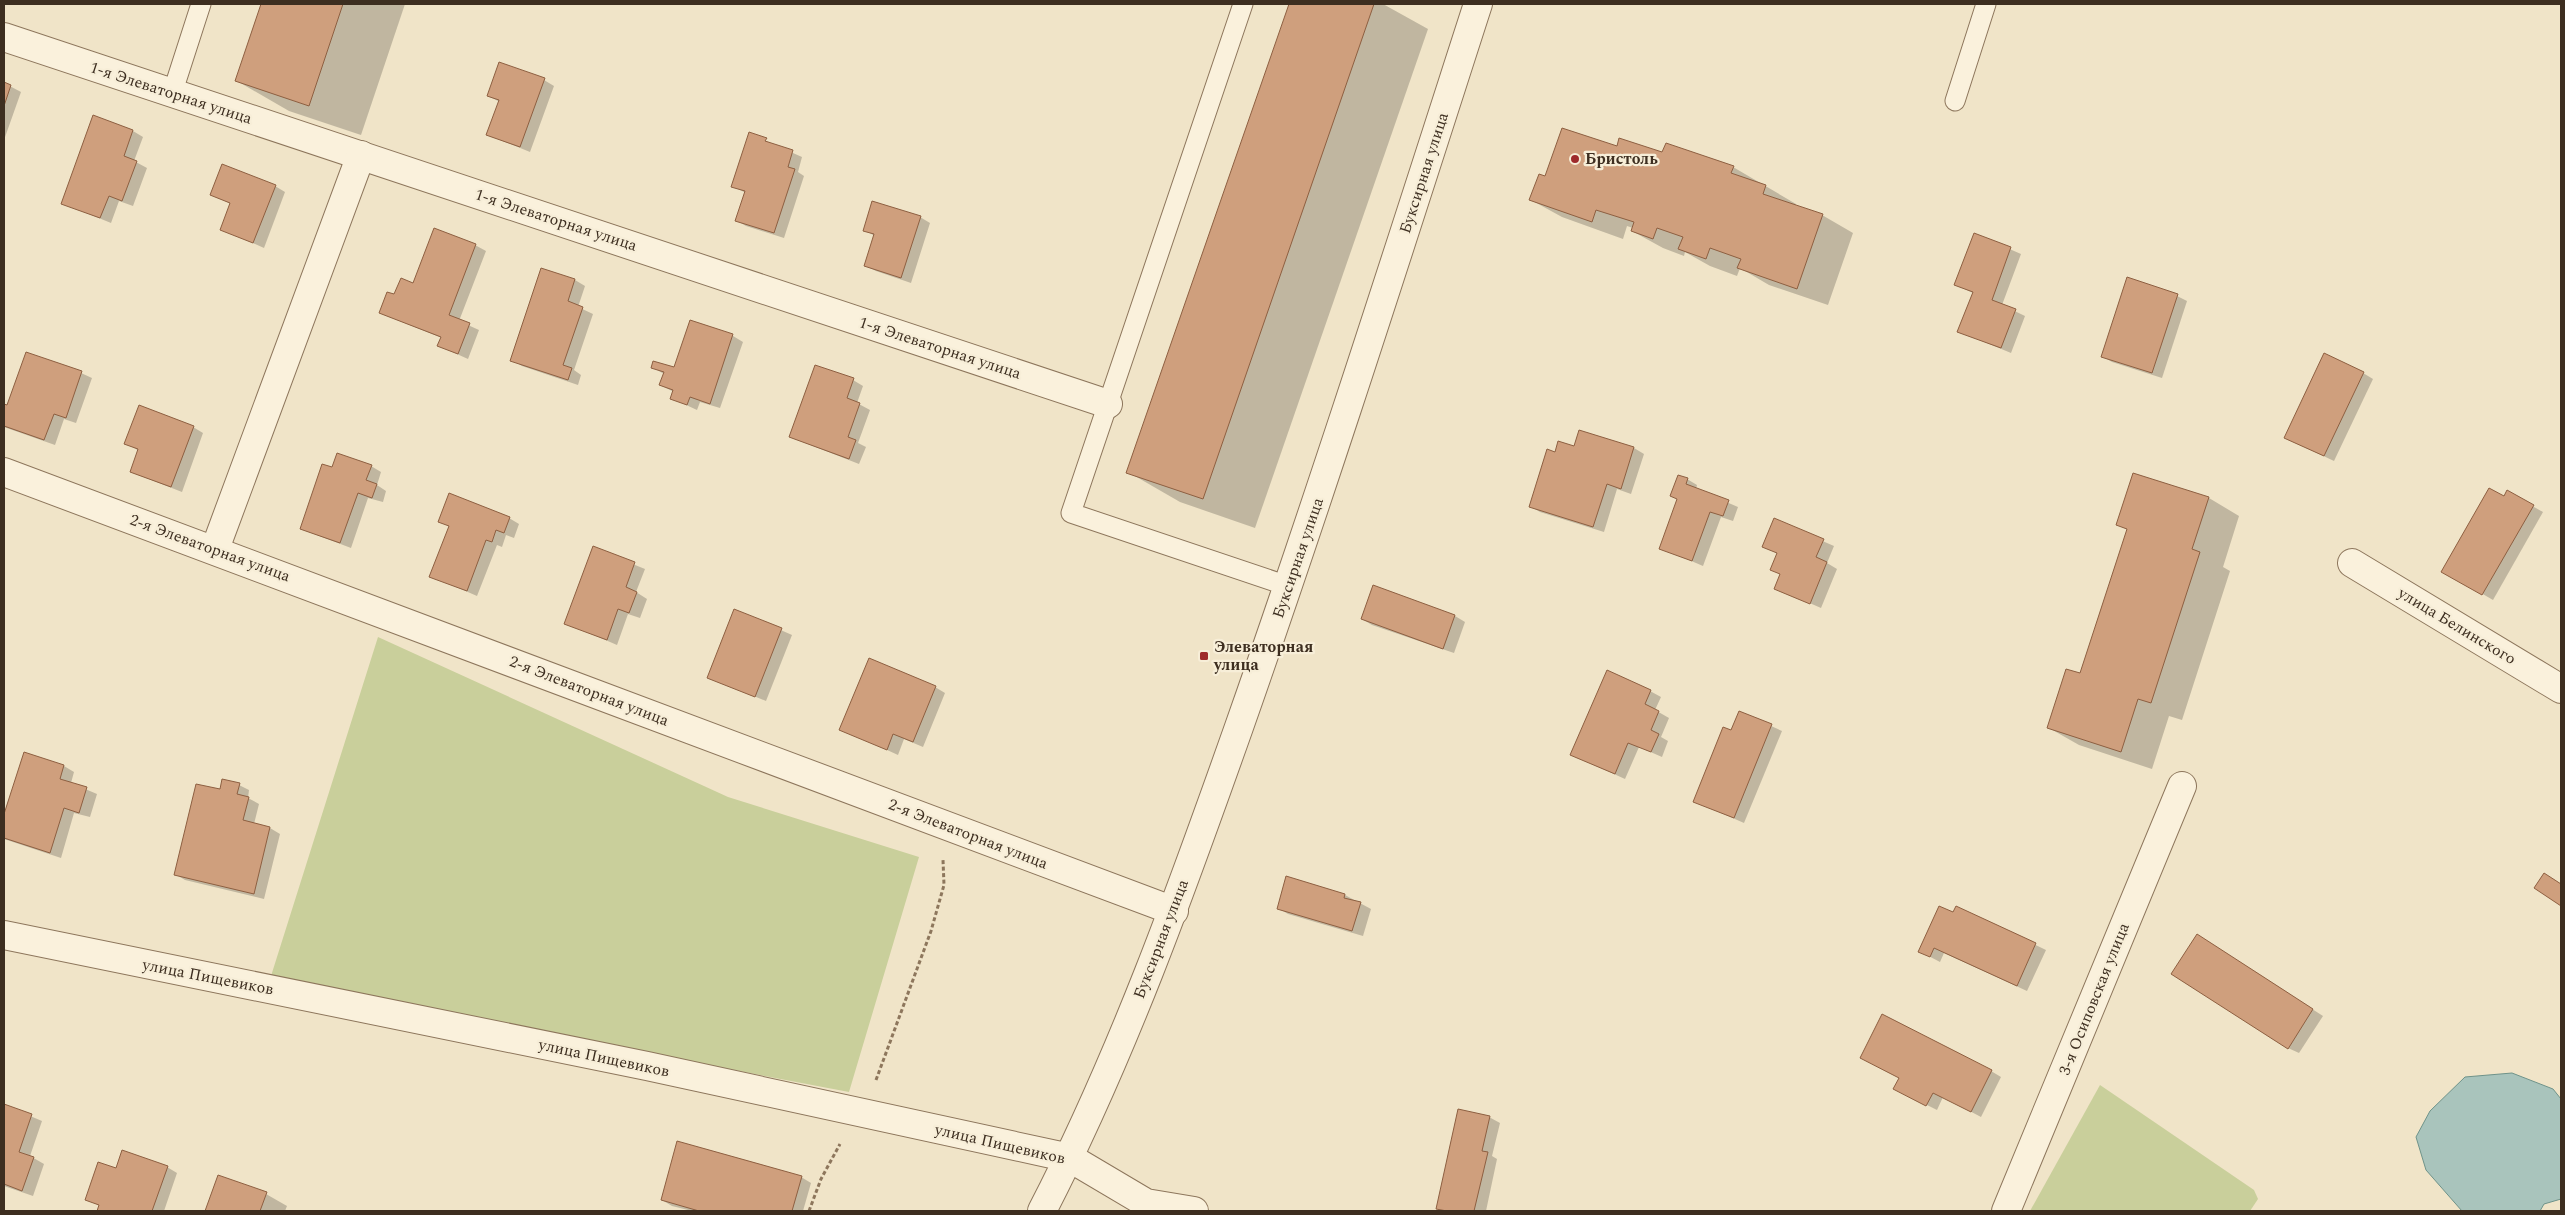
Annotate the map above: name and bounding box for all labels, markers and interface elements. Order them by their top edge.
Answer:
street label: 1-я Элеваторная улица [87,55,255,131]
street label: Буксирная улица [1393,109,1455,237]
place label: Бристоль [1585,147,1658,171]
marker: Бристоль [1569,153,1581,165]
street label: 1-я Элеваторная улица [472,182,640,258]
street label: 1-я Элеваторная улица [856,310,1024,386]
street label: Буксирная улица [1266,494,1330,622]
street label: 2-я Элеваторная улица [126,508,294,588]
street label: улица Белинского [2392,581,2521,671]
place label: Элеваторная улица [1213,635,1313,677]
street label: 2-я Элеваторная улица [506,649,673,733]
marker: Элеваторная улица [1198,650,1210,662]
street label: 2-я Элеваторная улица [885,792,1052,876]
street label: Буксирная улица [1127,876,1195,1002]
street label: 3-я Осиповская улица [2052,919,2136,1079]
street label: улица Пищевиков [139,952,276,1001]
street label: улица Пищевиков [535,1032,672,1084]
street label: улица Пищевиков [931,1117,1068,1171]

